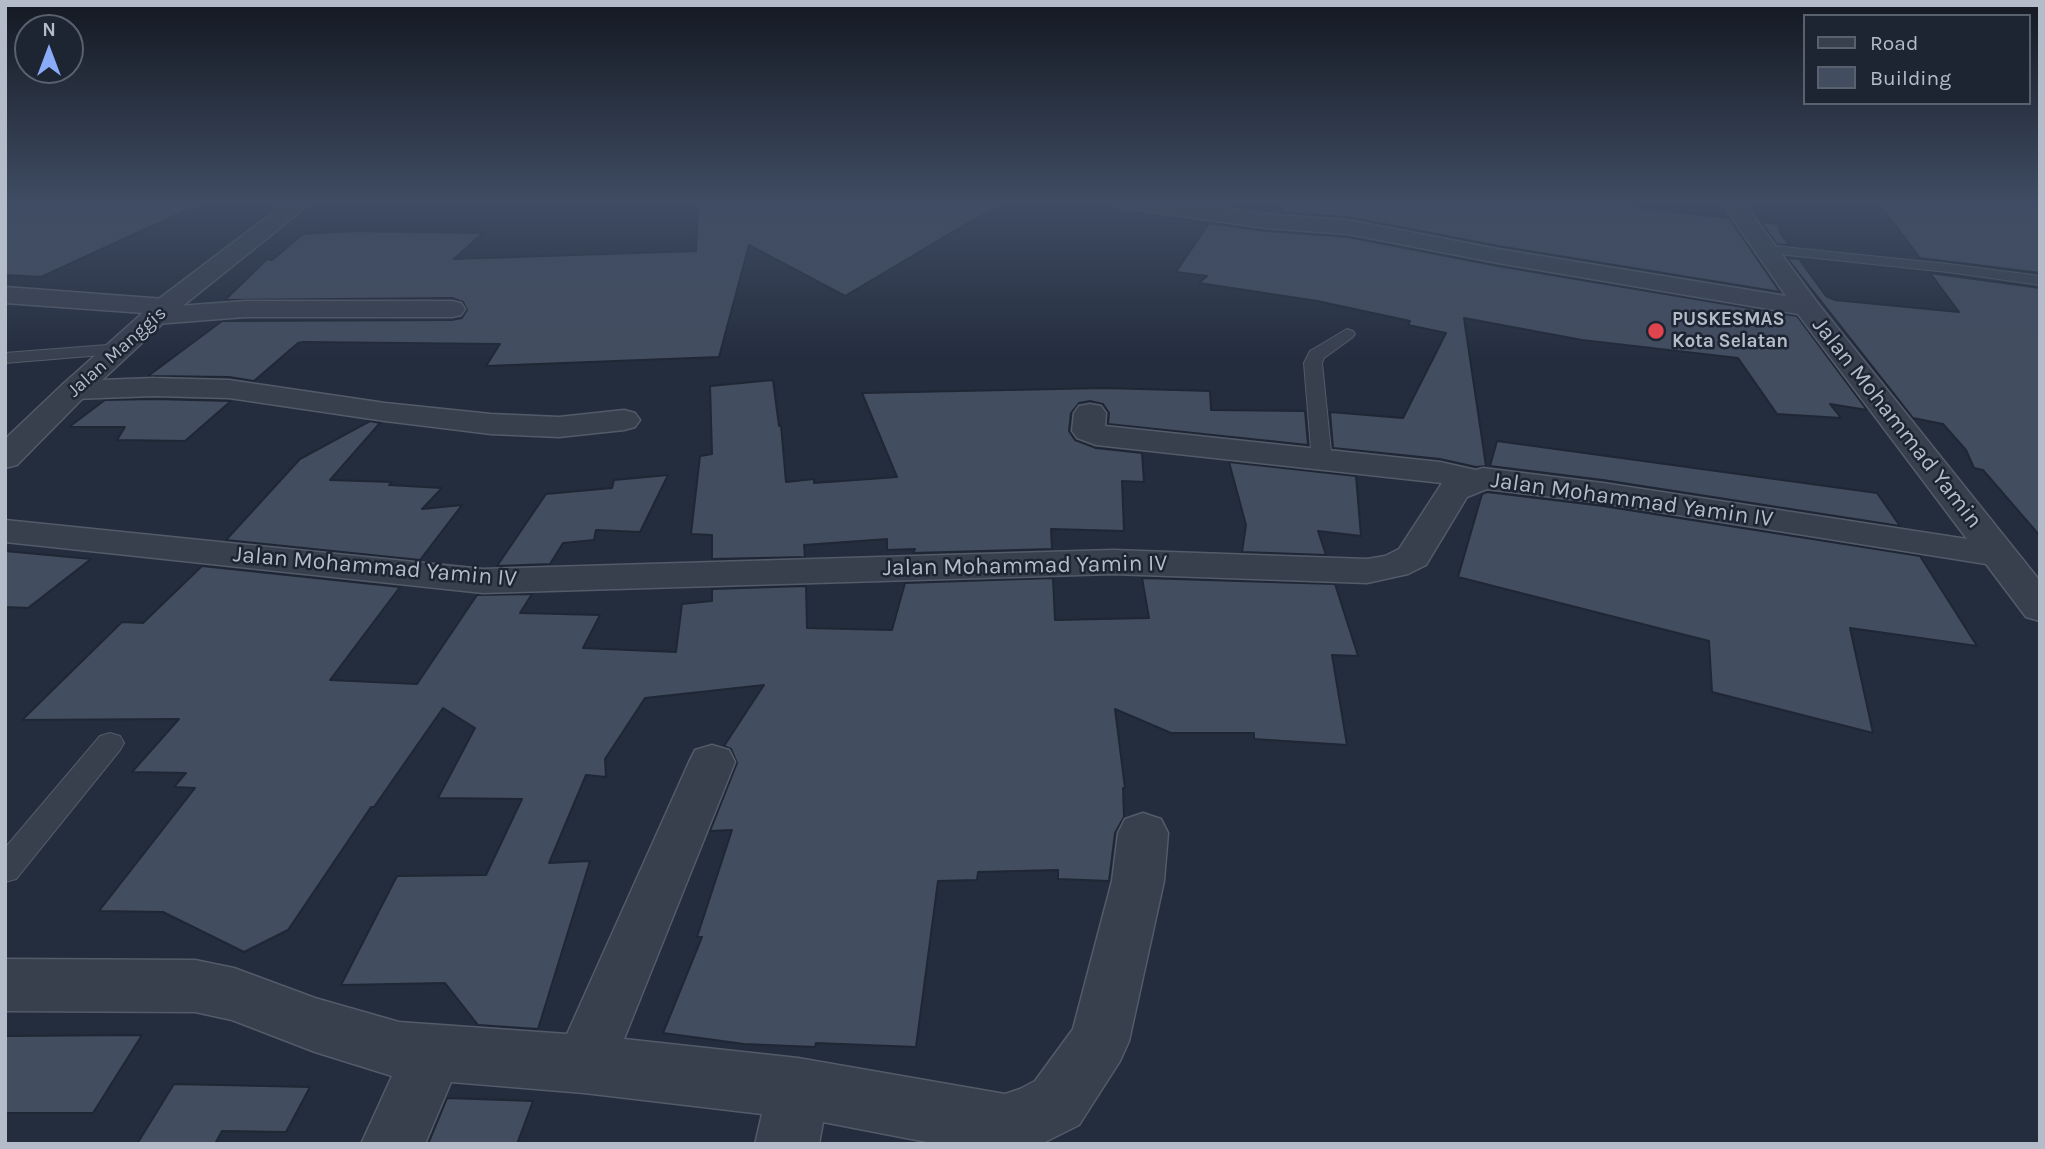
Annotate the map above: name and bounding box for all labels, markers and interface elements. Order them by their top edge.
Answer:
north arrow [14,14,84,84]
legend [1804,14,2031,105]
text: N [42,19,56,41]
text: Road [1870,31,1918,55]
text: Building [1870,66,1951,90]
street label: Jalan Manggis [63,302,171,402]
place label: PUSKESMAS Kota Selatan [1672,309,1788,353]
street label: Jalan Mohammad Yamin [1806,312,1988,534]
marker: PUSKESMAS Kota Selatan [1646,321,1666,341]
street label: Jalan Mohammad Yamin IV [1489,467,1775,533]
street label: Jalan Mohammad Yamin IV [232,541,518,593]
street label: Jalan Mohammad Yamin IV [882,550,1168,582]

